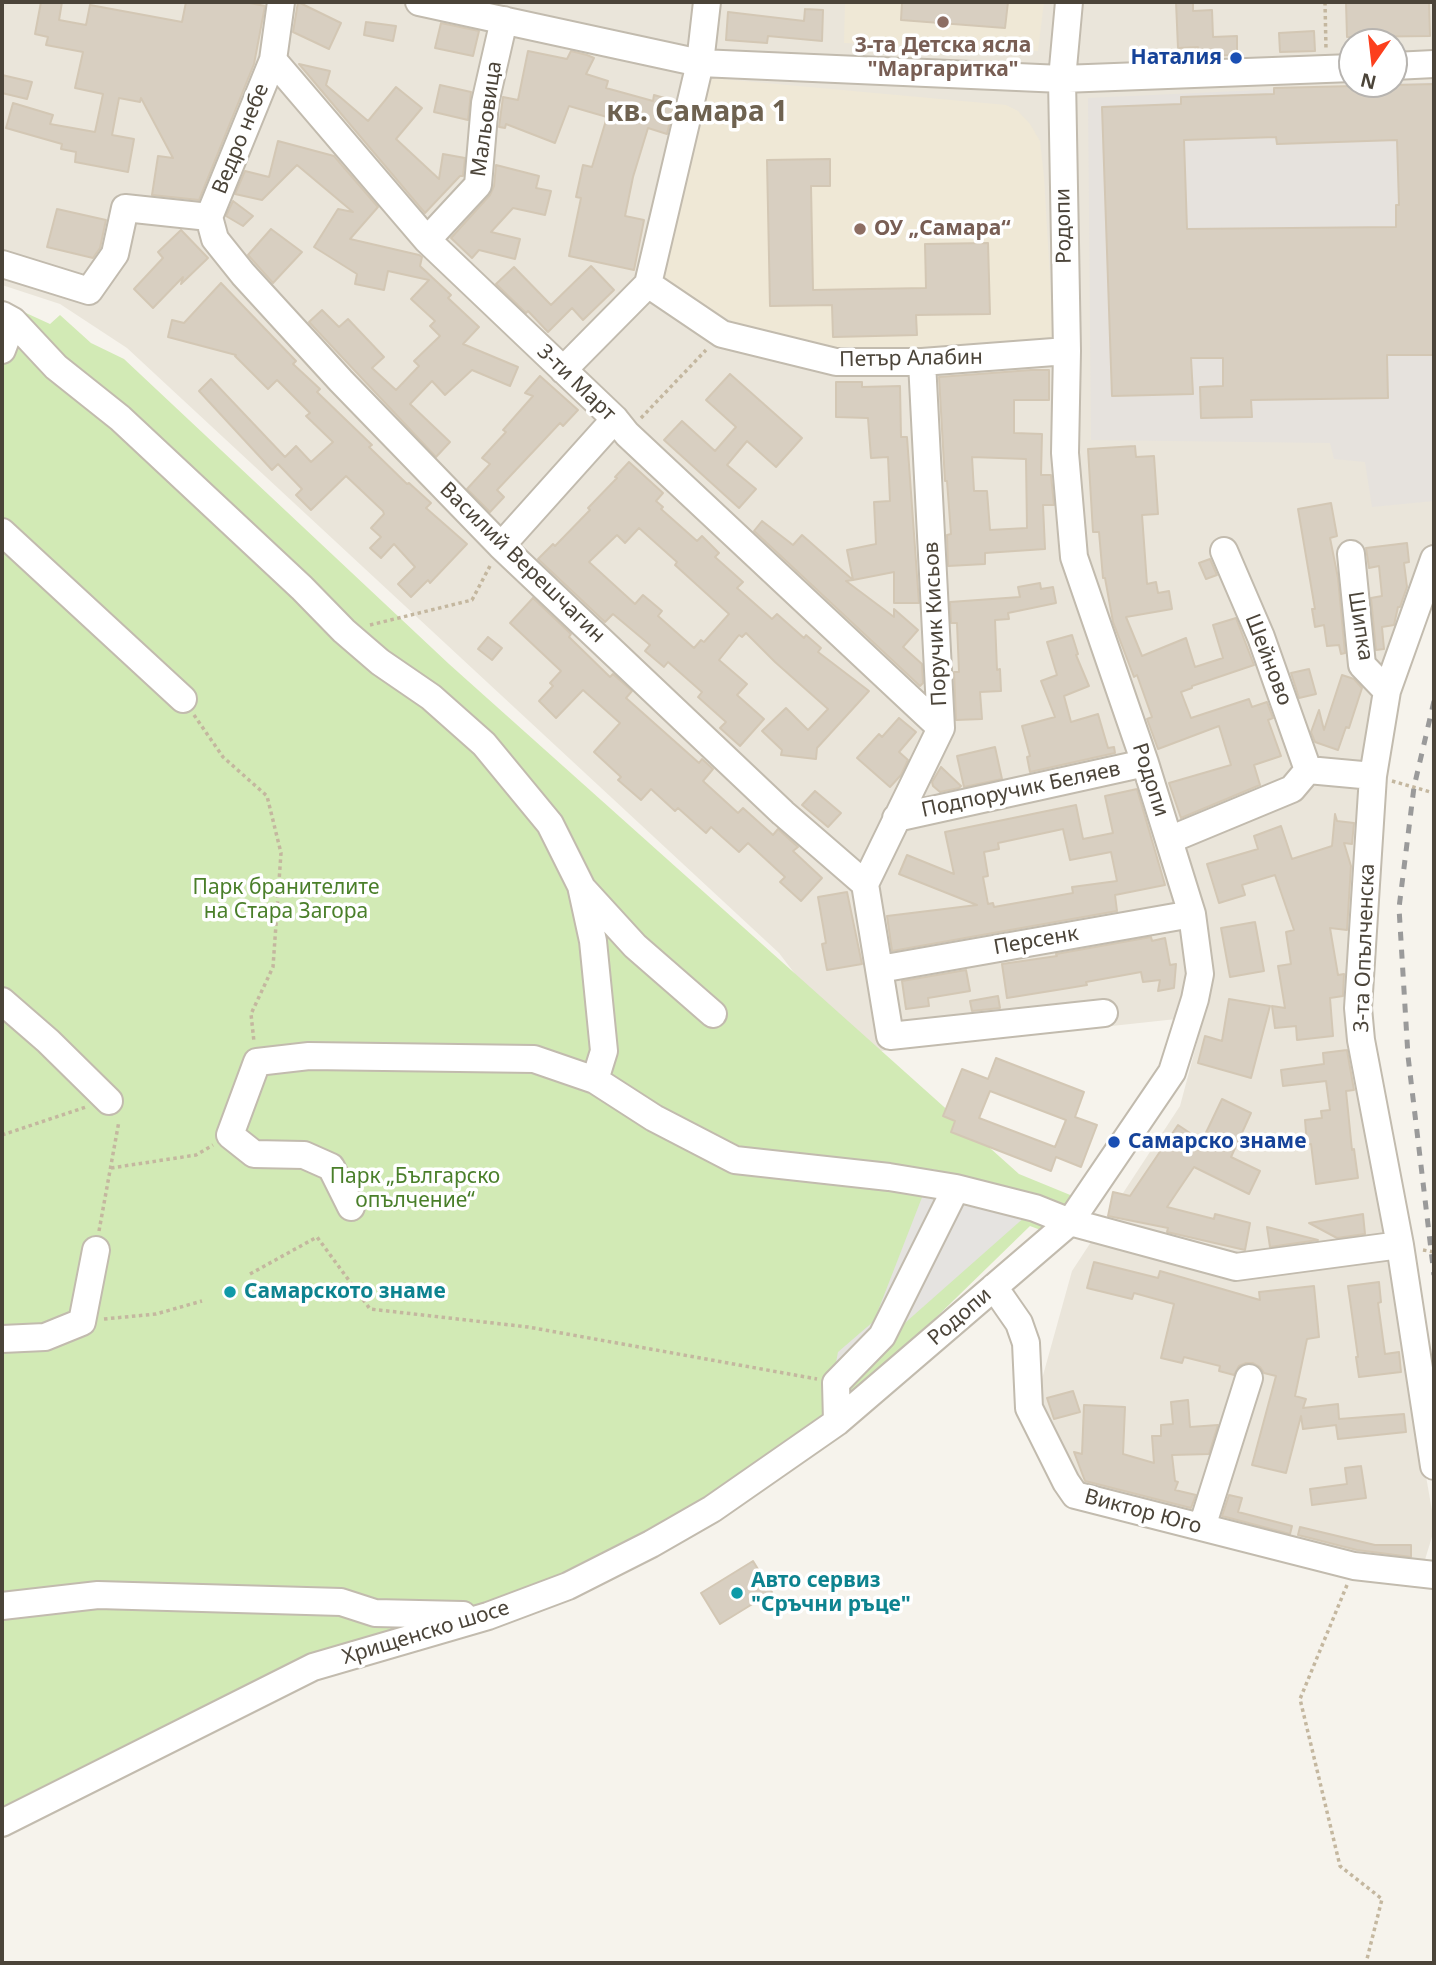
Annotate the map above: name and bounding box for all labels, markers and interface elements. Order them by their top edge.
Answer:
marker: 3-та Детска ясла "Маргаритка" [935,14,951,30]
north arrow [1338,28,1408,98]
place label: 3-та Детска ясла "Маргаритка" [855,33,1031,83]
place label: Наталия [1130,45,1222,71]
marker: Наталия [1228,50,1244,66]
street label: Мальовица [466,60,508,178]
text: N [1358,67,1379,96]
street label: Ведро небе [207,80,275,198]
district label: кв. Самара 1 [606,96,788,130]
street label: Родопи [1051,188,1077,264]
place label: ОУ „Самара“ [874,216,1011,242]
marker: ОУ „Самара“ [852,221,868,237]
street label: 3-ти Март [531,339,621,427]
street label: Петър Алабин [839,345,983,373]
street label: Василий Верешчагин [434,477,610,649]
street label: Поручик Кисьов [919,541,953,707]
street label: Шипка [1342,590,1378,662]
street label: Шейново [1239,611,1297,709]
street label: Родопи [1126,740,1174,820]
street label: Подпоручик Беляев [919,757,1123,823]
street label: 3-та Опълченска [1349,863,1381,1033]
park label: Парк бранителите на Стара Загора [193,875,379,925]
street label: Персенк [992,921,1080,961]
place label: Самарско знаме [1128,1129,1306,1155]
marker: Самарско знаме [1106,1134,1122,1150]
park label: Парк „Българско опълчение“ [330,1164,500,1214]
place label: Самарското знаме [244,1279,446,1305]
street label: Родопи [923,1283,997,1351]
marker: Самарското знаме [222,1284,238,1300]
street label: Виктор Юго [1082,1484,1204,1540]
place label: Авто сервиз "Сръчни ръце" [751,1568,911,1618]
marker: Авто сервиз "Сръчни ръце" [729,1585,745,1601]
street label: Хрищенско шосе [339,1596,513,1670]

